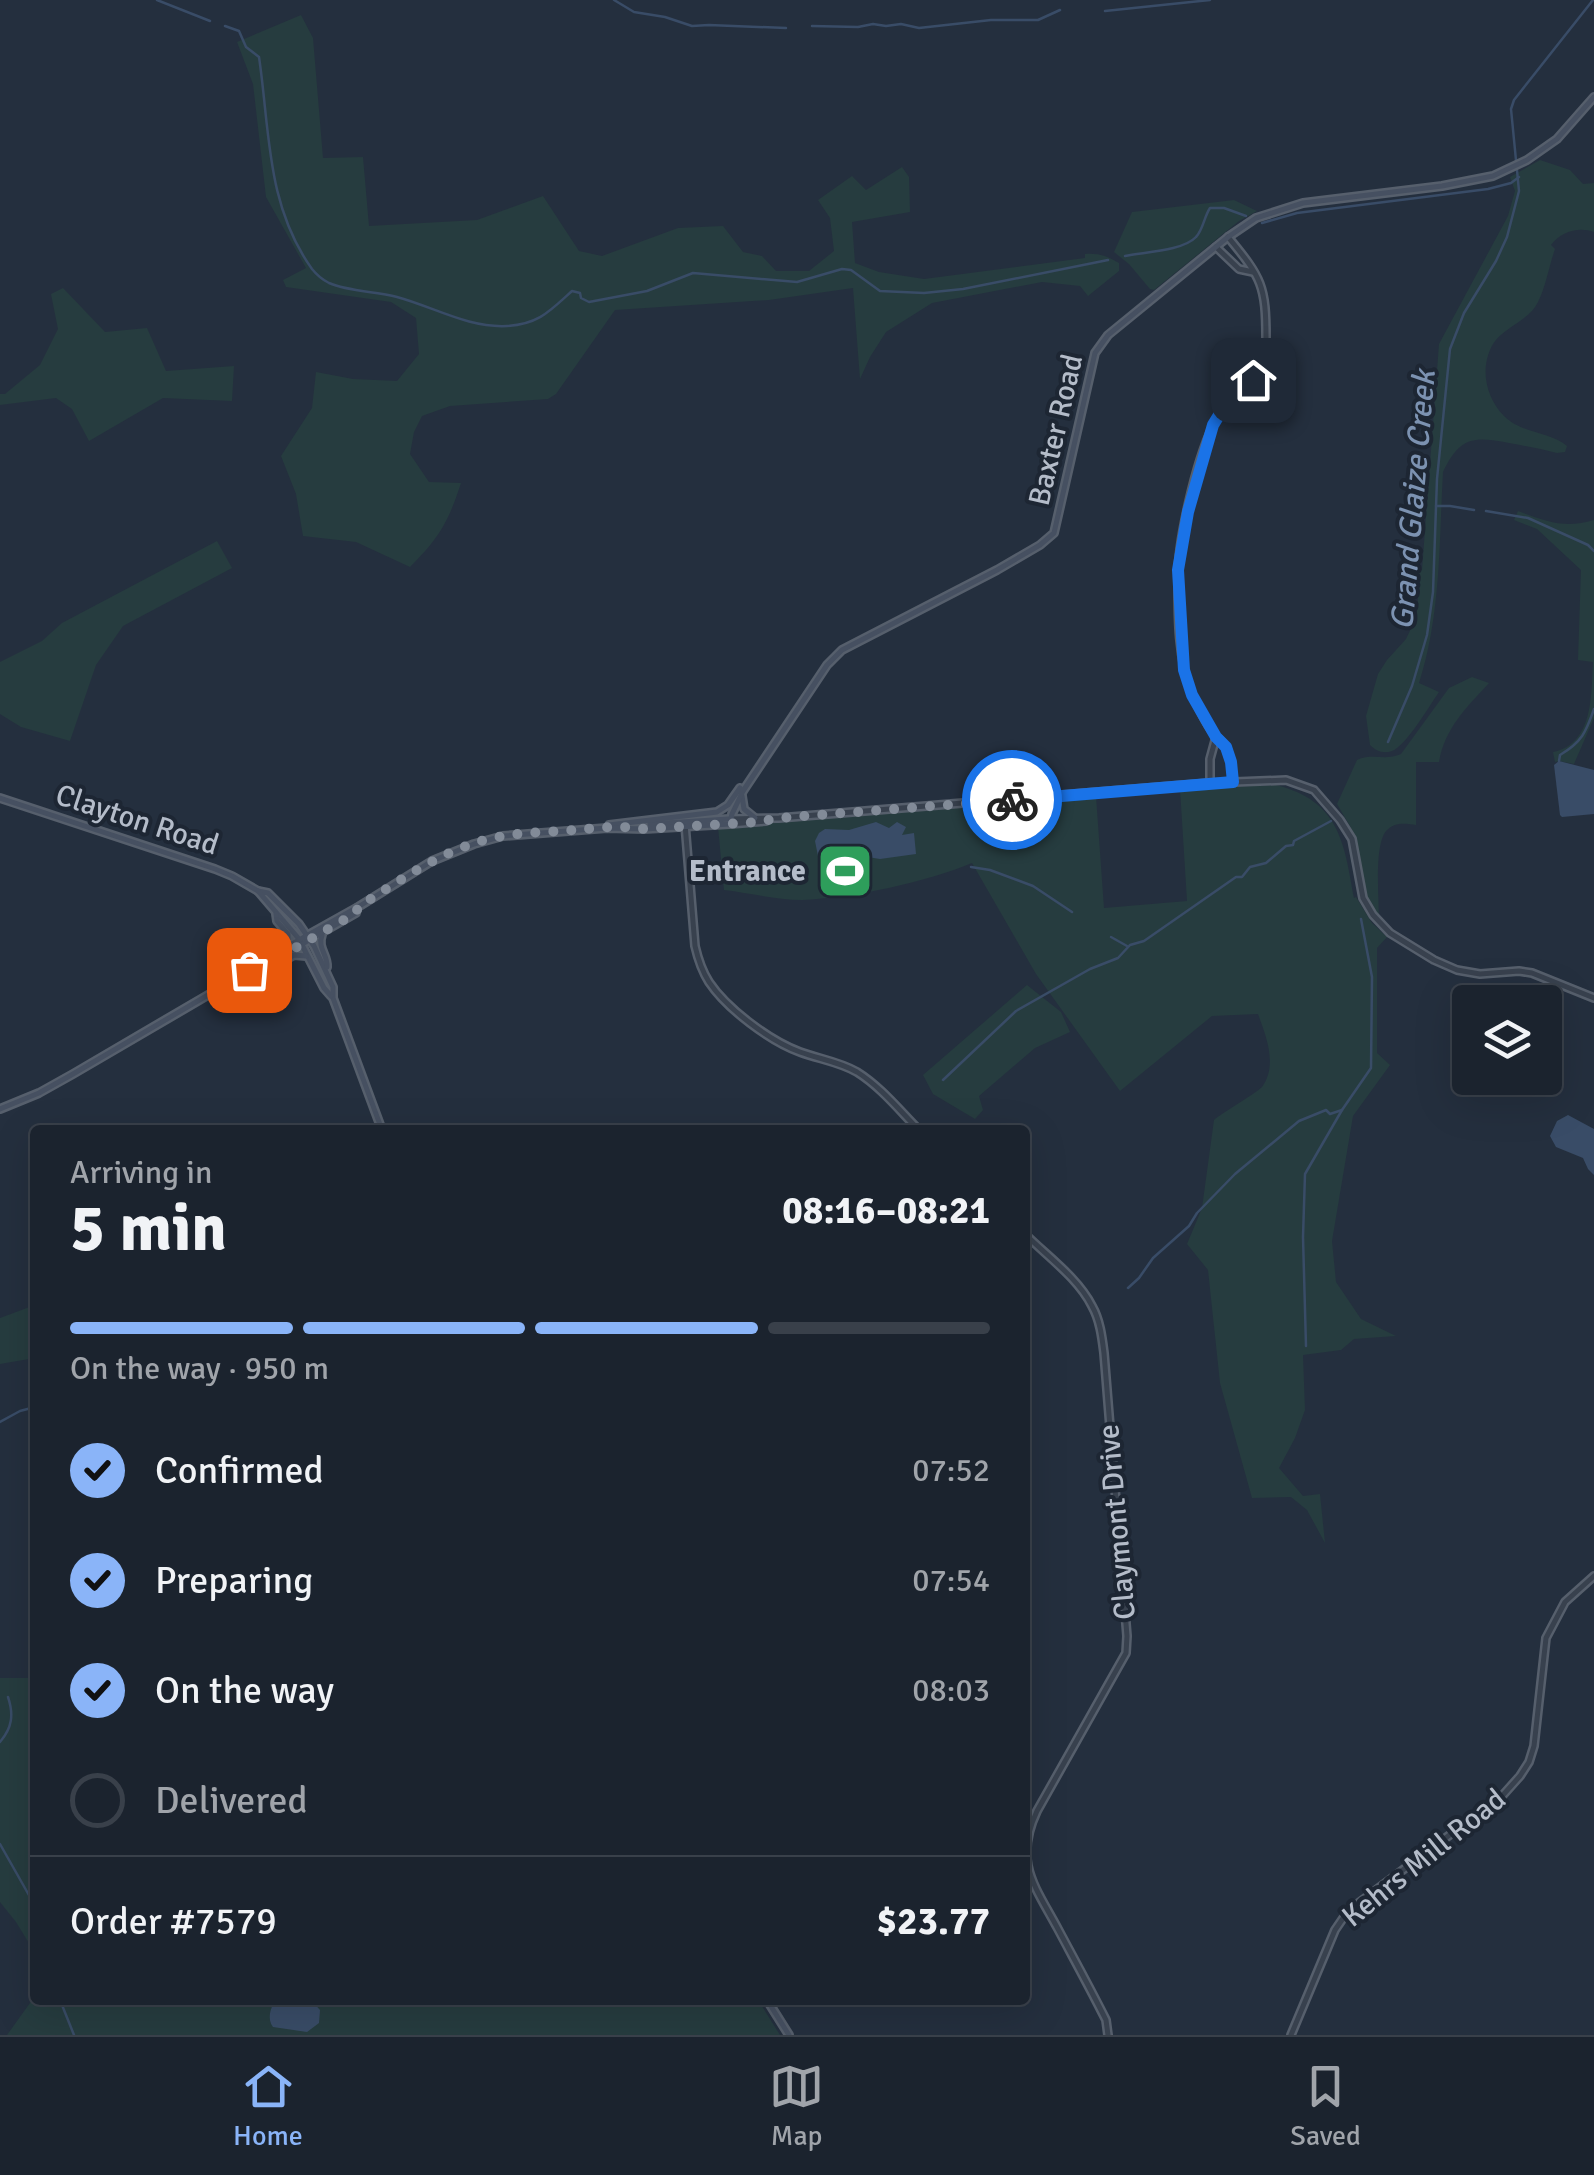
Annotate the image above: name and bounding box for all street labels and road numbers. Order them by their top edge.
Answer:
street label: Baxter Road [1021,351,1091,509]
street label: Clayton Road [51,776,223,864]
street label: Claymont Drive [1090,1423,1144,1621]
street label: Kehrs Mill Road [1335,1781,1513,1935]

